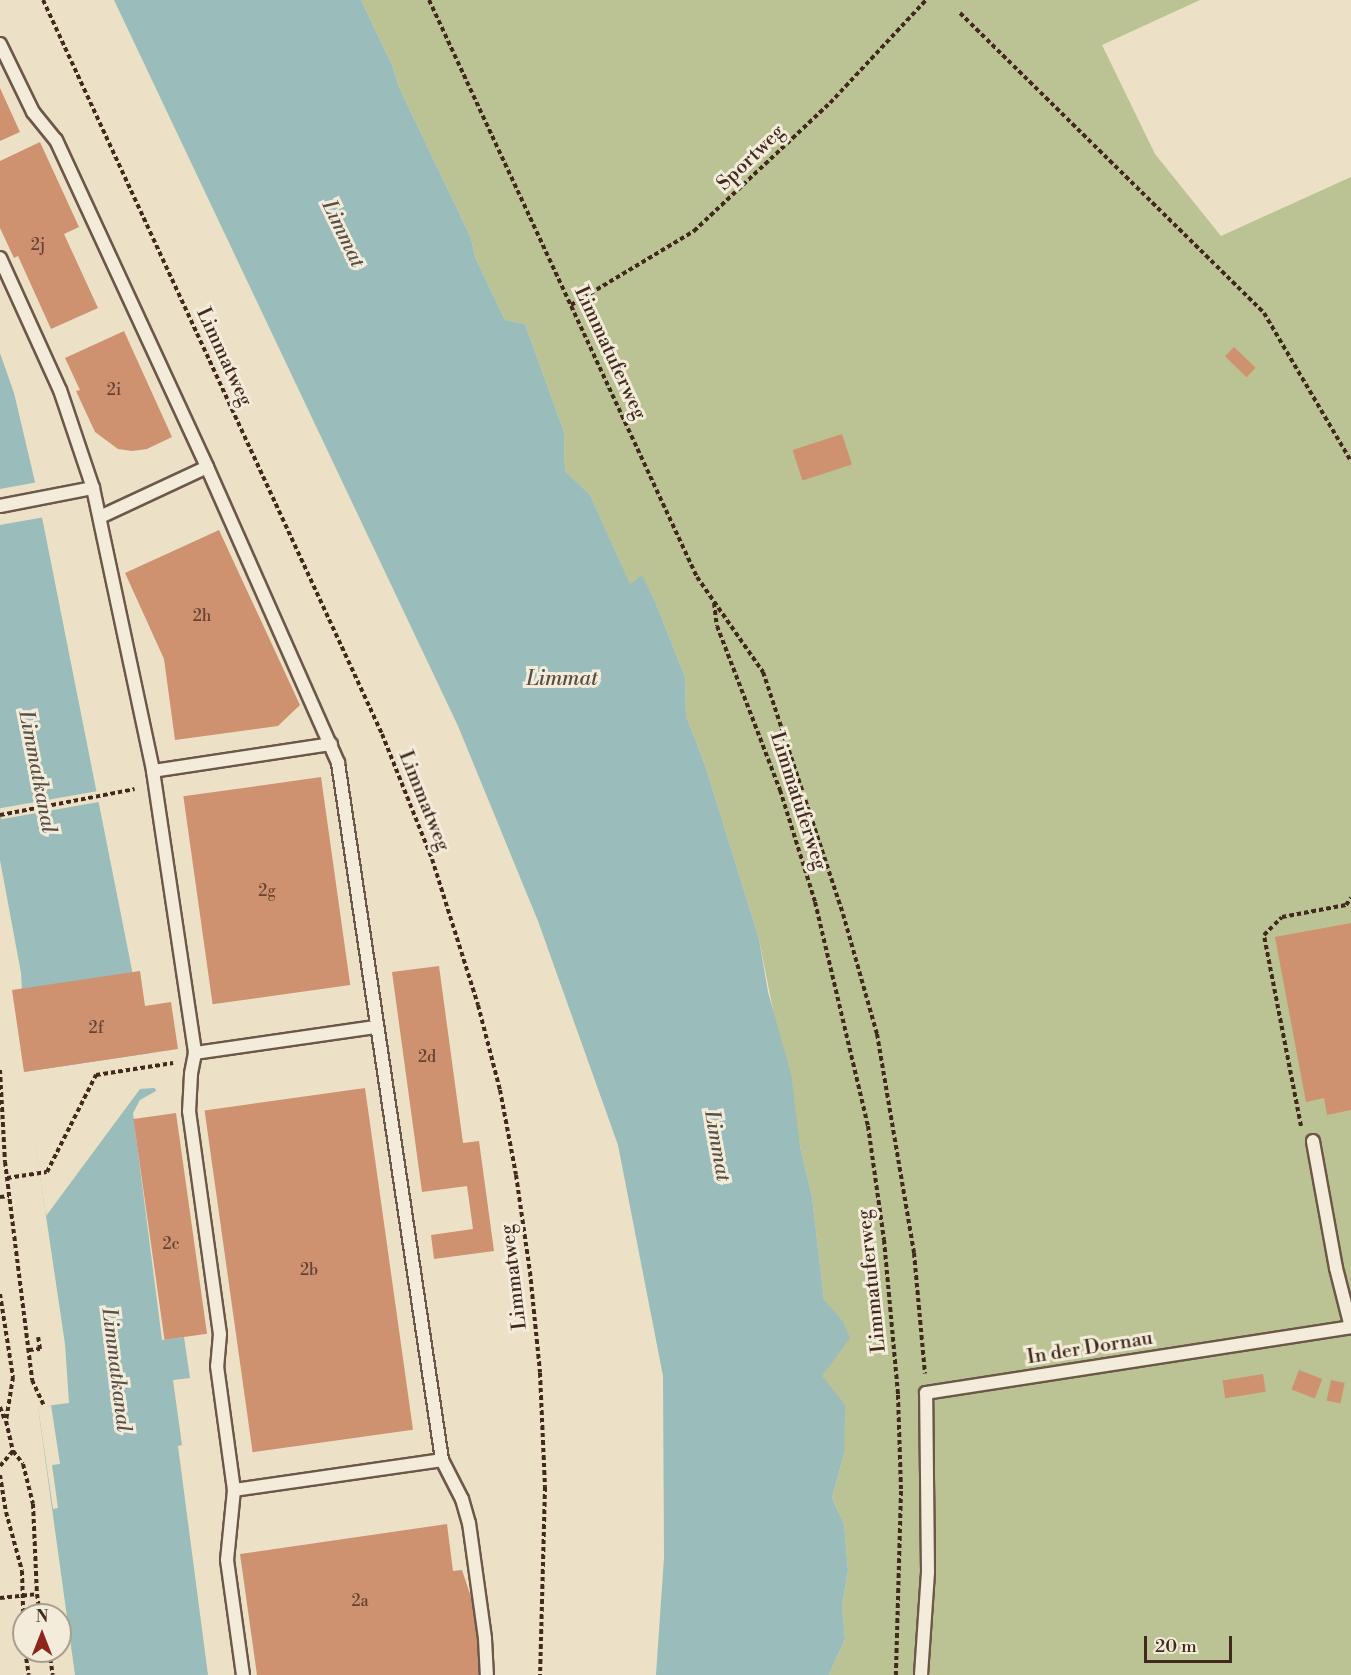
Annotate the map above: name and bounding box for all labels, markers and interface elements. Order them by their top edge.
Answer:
street label: Sportweg [712,120,790,196]
water label: Limmat [316,196,370,272]
house number: 2j [31,235,45,255]
street label: Limmatuferweg [569,283,651,423]
street label: Limmatweg [191,304,257,410]
house number: 2i [107,380,121,400]
house number: 2h [193,606,211,626]
water label: Limmat [526,666,598,692]
water label: Limmatkanal [13,709,61,835]
street label: Limmatuferweg [764,729,832,873]
street label: Limmatweg [393,747,455,855]
house number: 2g [258,881,276,901]
house number: 2f [89,1018,103,1038]
house number: 2d [418,1047,436,1067]
water label: Limmat [698,1108,736,1184]
street label: Limmatuferweg [853,1208,891,1354]
street label: Limmatweg [496,1223,532,1331]
house number: 2c [162,1234,180,1254]
house number: 2b [300,1260,318,1280]
water label: Limmatkanal [96,1307,136,1433]
street label: In der Dornau [1025,1326,1155,1370]
house number: 2a [351,1591,369,1611]
north arrow [12,1603,72,1663]
text: N [36,1607,48,1627]
scale bar [1147,1624,1236,1662]
text: 20 m [1155,1635,1197,1658]

